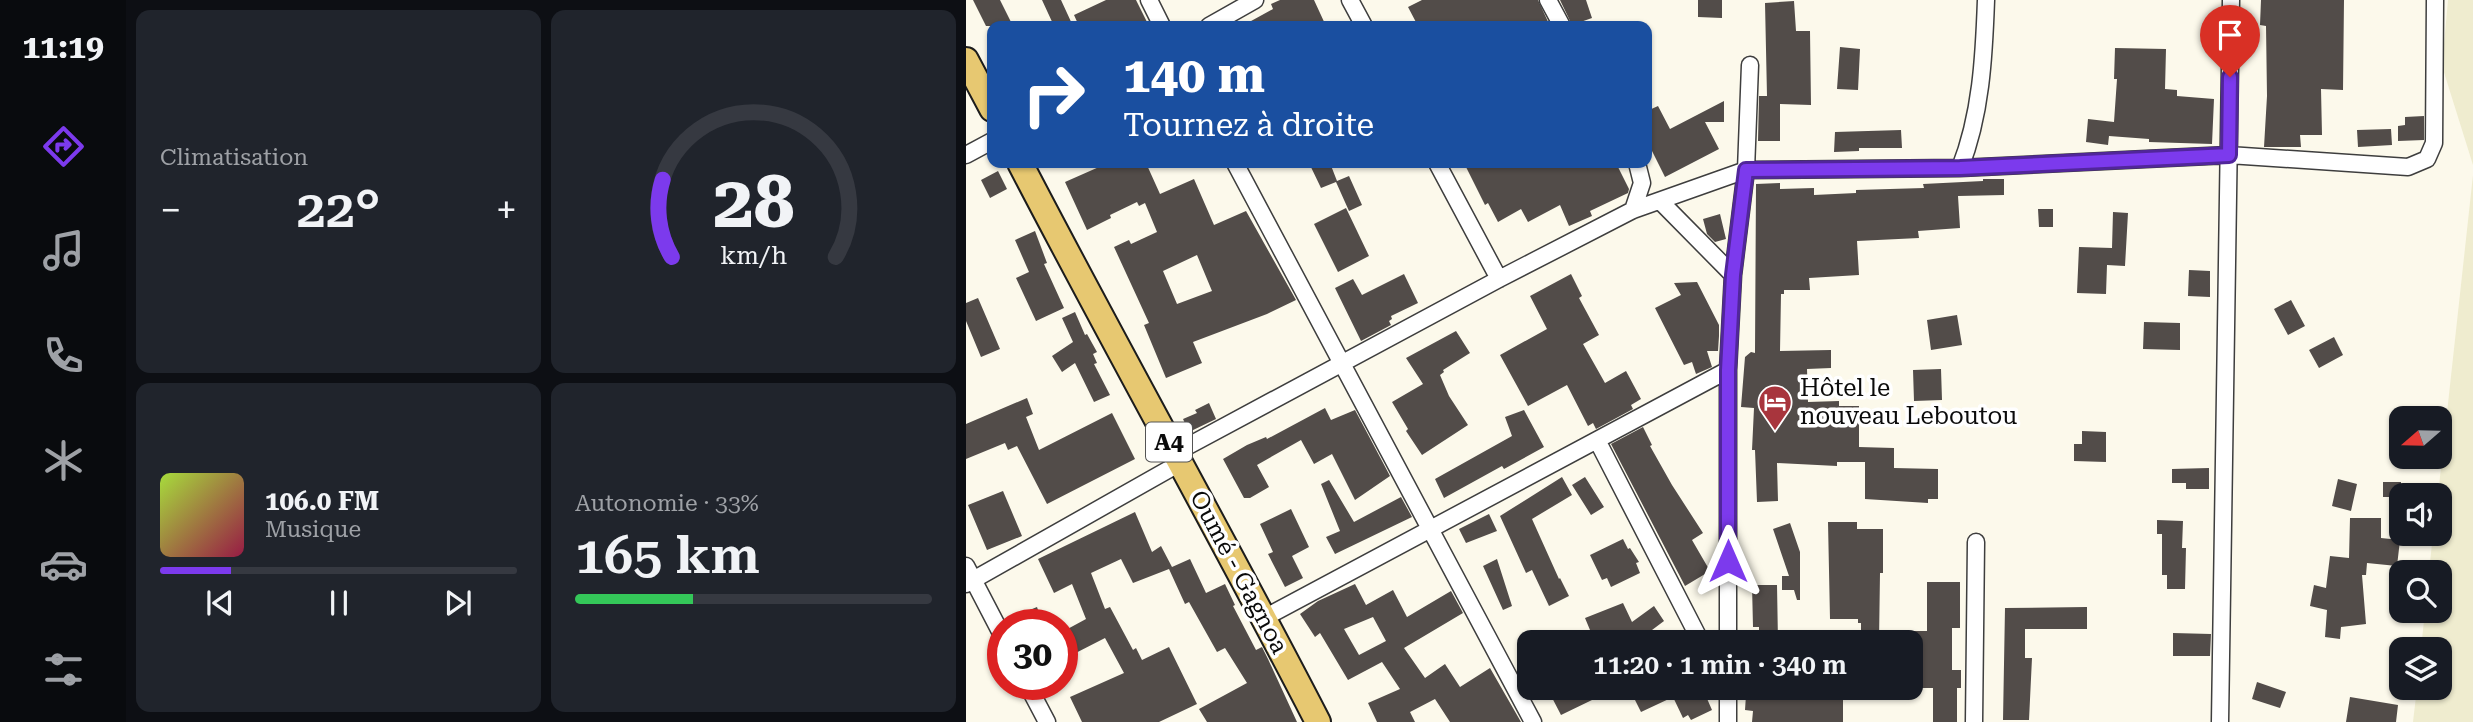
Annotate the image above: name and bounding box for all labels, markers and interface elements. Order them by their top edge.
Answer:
pin [2200,5,2260,77]
icon: arrive [2211,16,2249,54]
text: 11:19 [22,28,104,66]
text: 140 m [1123,47,1265,104]
icon: right [1008,49,1099,140]
text: Tournez à droite [1123,106,1374,144]
icon: directions [39,122,88,171]
text: Climatisation [160,144,308,171]
text: 28 [713,161,794,246]
text: 22° [297,179,380,240]
text: − [160,188,181,232]
text: + [496,188,517,232]
icon: music [39,226,88,275]
text: km/h [720,241,787,270]
icon: phone [39,331,88,380]
place label: Hôtel le nouveau Leboutou [1800,374,2017,430]
hotel icon: Hôtel le nouveau Leboutou [1756,383,1794,432]
north arrow [2389,406,2452,469]
map controls [2389,406,2452,700]
road number: A4 [1146,422,1192,462]
icon: climate [39,436,88,485]
button: sound [2389,483,2452,546]
text: 106.0 FM [265,486,379,516]
street label: Oumé - Gagnoa [1184,486,1294,658]
text: Autonomie · 33% [575,490,759,517]
text: Musique [265,516,361,543]
position arrow [1691,524,1765,598]
text: 165 km [575,525,760,586]
icon: car [39,540,88,589]
button: search [2389,560,2452,623]
icon: previous [201,584,239,622]
icon: pause [320,584,358,622]
icon: next [439,584,477,622]
speed limit sign: 30 [987,609,1078,700]
button: layers [2389,637,2452,700]
icon: filters [39,645,88,694]
text: 11:20 · 1 min · 340 m [1593,650,1847,680]

